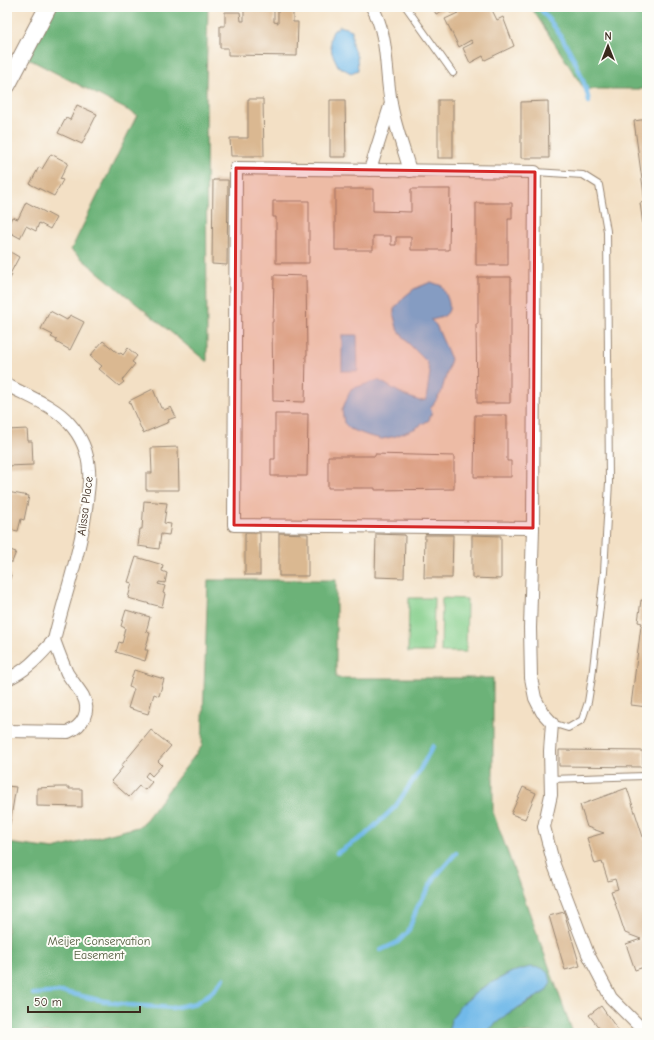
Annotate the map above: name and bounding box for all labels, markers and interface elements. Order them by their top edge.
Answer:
north arrow [588,26,628,66]
text: N [604,30,612,43]
street label: Alissa Place [74,475,96,537]
park label: Meijer Conservation Easement [48,934,150,962]
scale bar [28,988,140,1014]
text: 50 m [34,995,62,1009]

